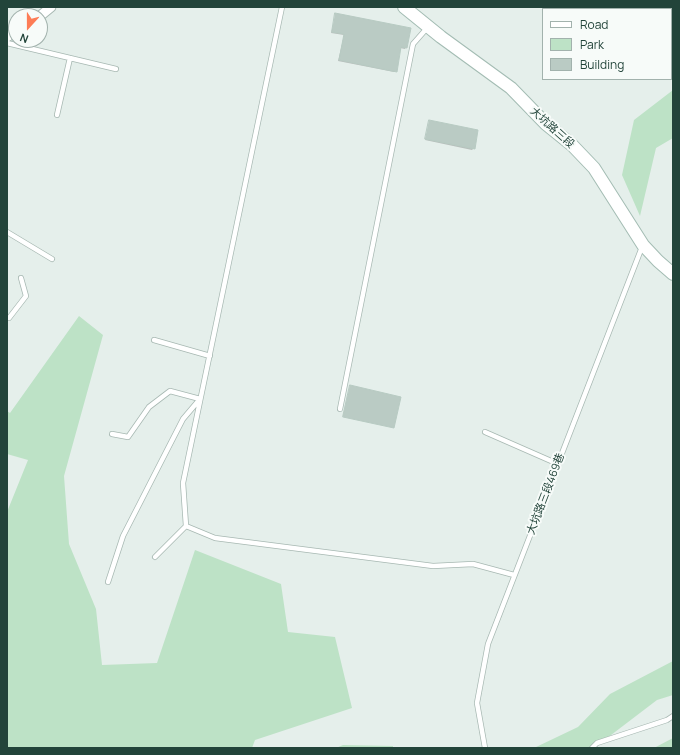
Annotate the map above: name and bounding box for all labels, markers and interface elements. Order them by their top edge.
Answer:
north arrow [8,8,48,48]
legend [542,8,672,80]
text: Road [580,16,608,33]
text: N [18,30,30,47]
text: Park [580,36,604,53]
text: Building [580,56,624,73]
street label: 大坑路三段 [527,105,577,151]
street label: 大坑路三段469巷 [524,451,568,537]

